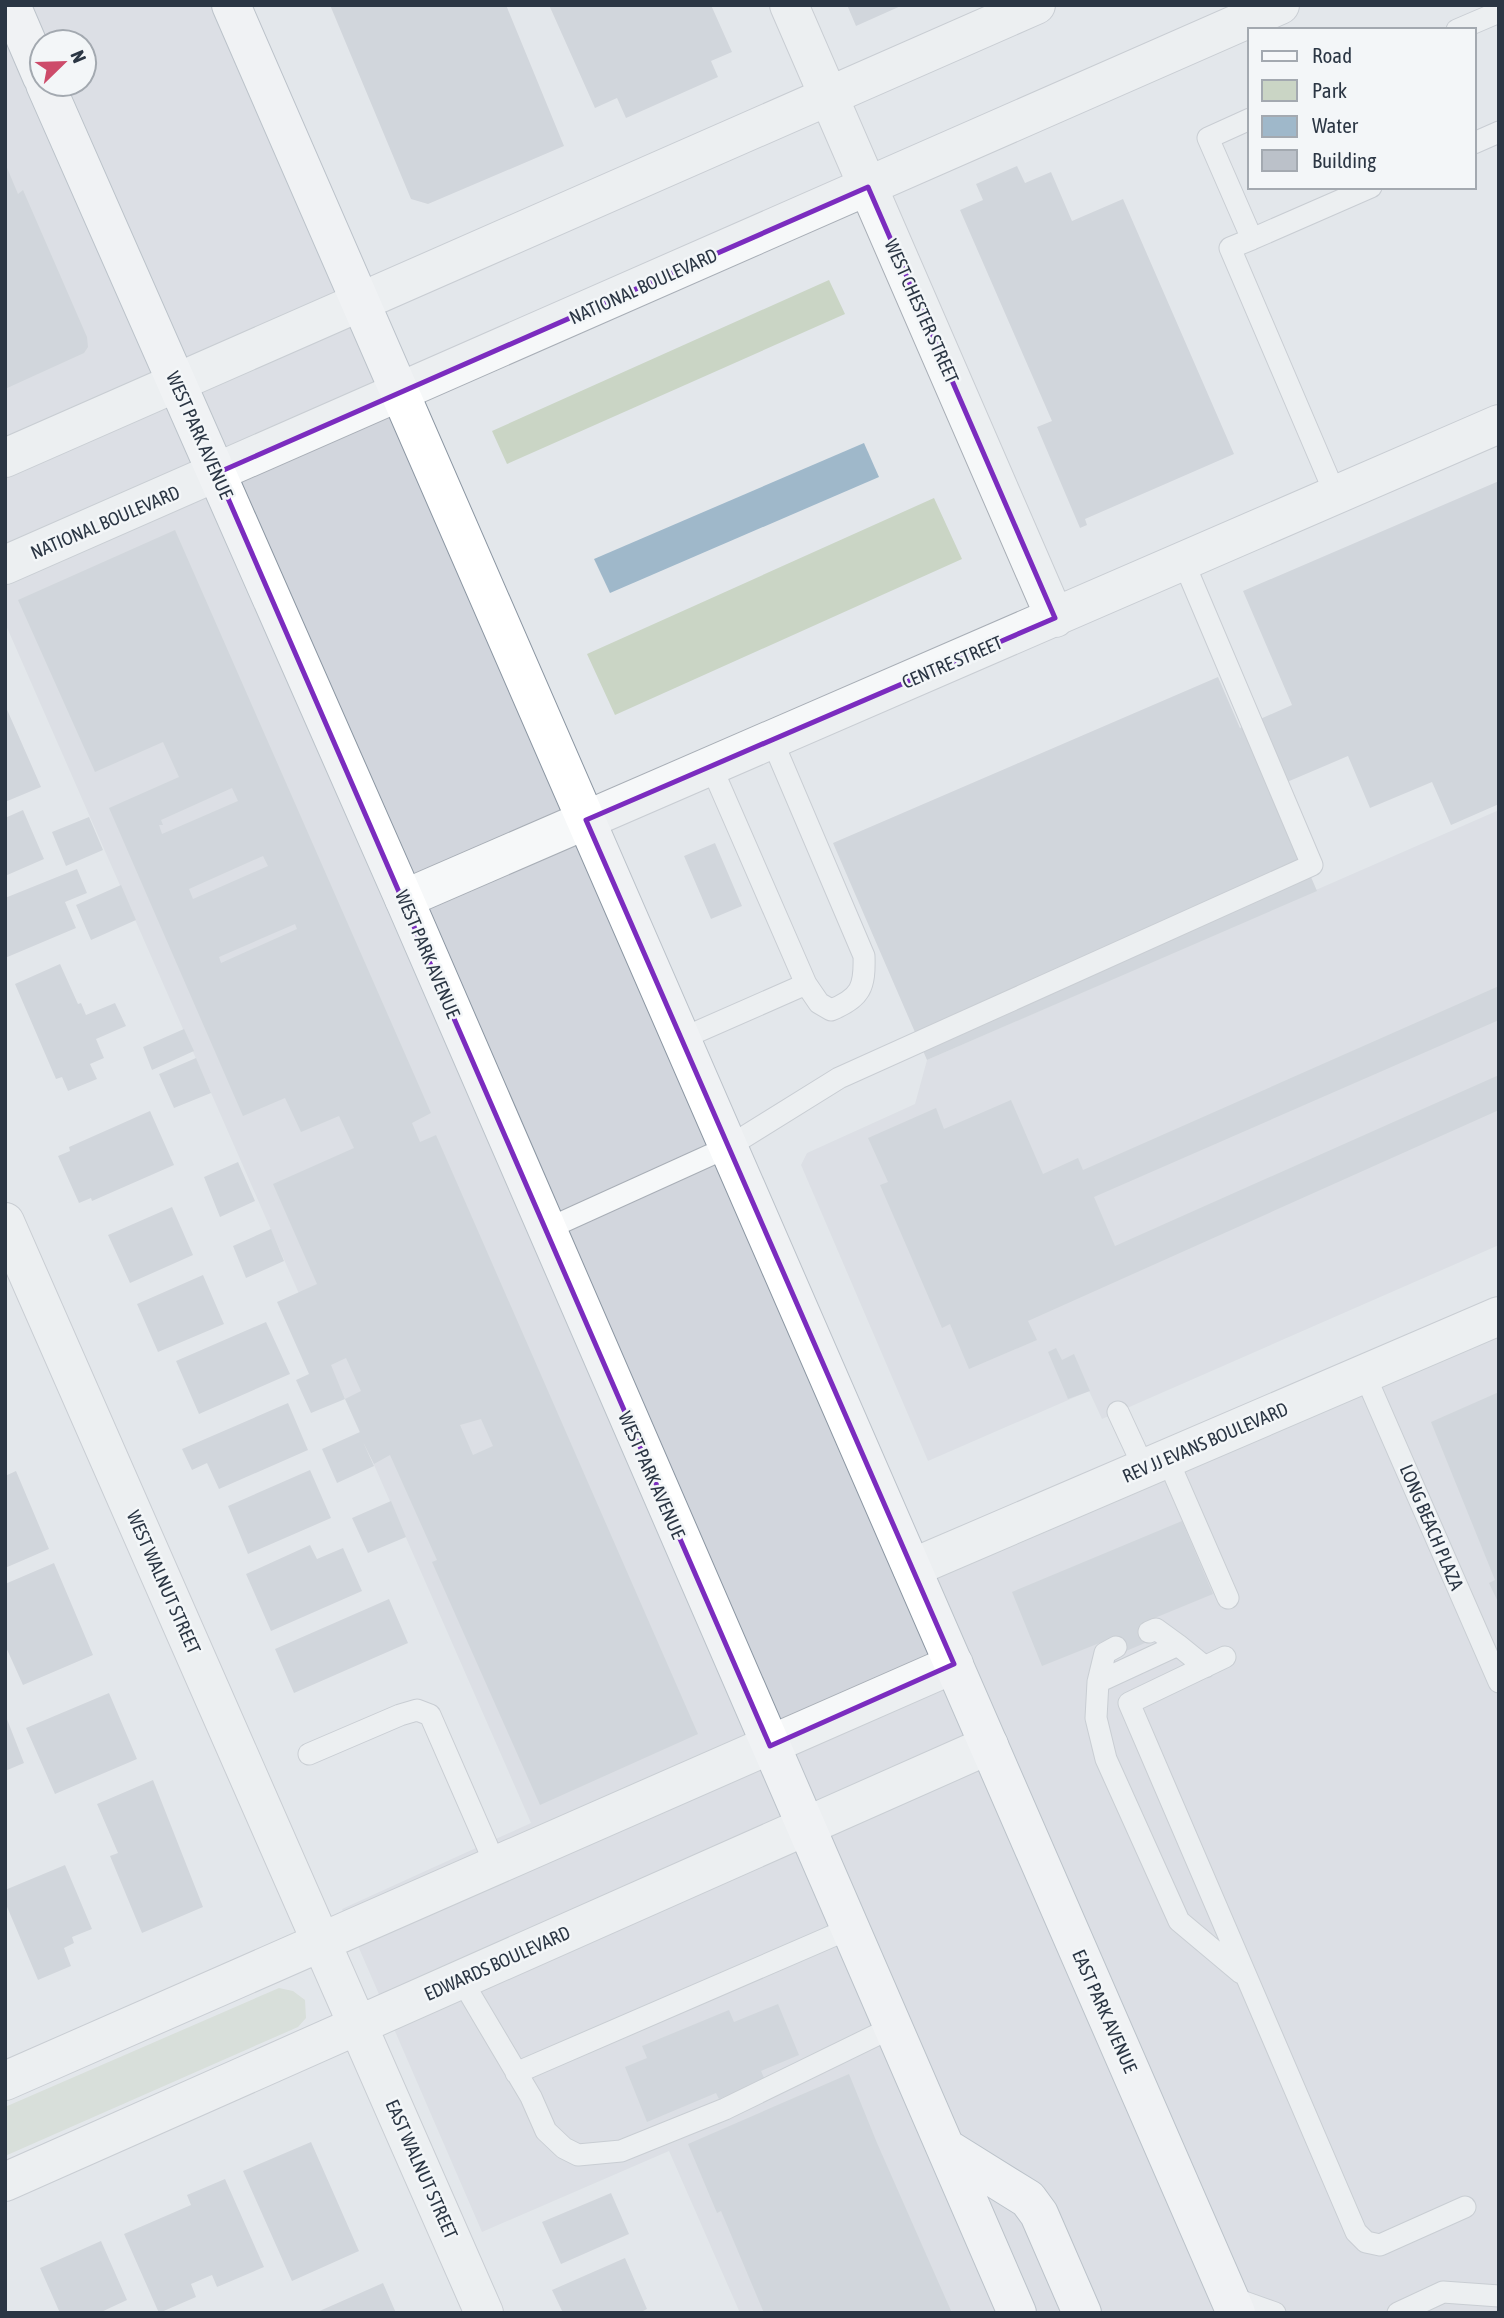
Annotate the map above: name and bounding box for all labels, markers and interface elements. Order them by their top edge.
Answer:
north arrow [28,28,98,98]
legend [1248,28,1476,189]
text: Road [1312,43,1352,67]
text: N [66,47,91,66]
text: Park [1312,78,1347,102]
text: Water [1312,113,1359,137]
text: Building [1312,148,1376,172]
street label: WEST CHESTER STREET [880,236,964,387]
street label: NATIONAL BOULEVARD [566,243,720,329]
street label: WEST PARK AVENUE [162,368,238,502]
street label: NATIONAL BOULEVARD [27,481,183,563]
street label: CENTRE STREET [899,631,1006,693]
street label: WEST PARK AVENUE [391,887,465,1021]
street label: REV JJ EVANS BOULEVARD [1119,1397,1291,1487]
street label: WEST PARK AVENUE [614,1408,690,1542]
street label: LONG BEACH PLAZA [1396,1461,1469,1594]
street label: WEST WALNUT STREET [123,1507,206,1658]
street label: EDWARDS BOULEVARD [421,1921,573,2005]
street label: EAST PARK AVENUE [1068,1946,1142,2076]
street label: EAST WALNUT STREET [381,2096,463,2243]

